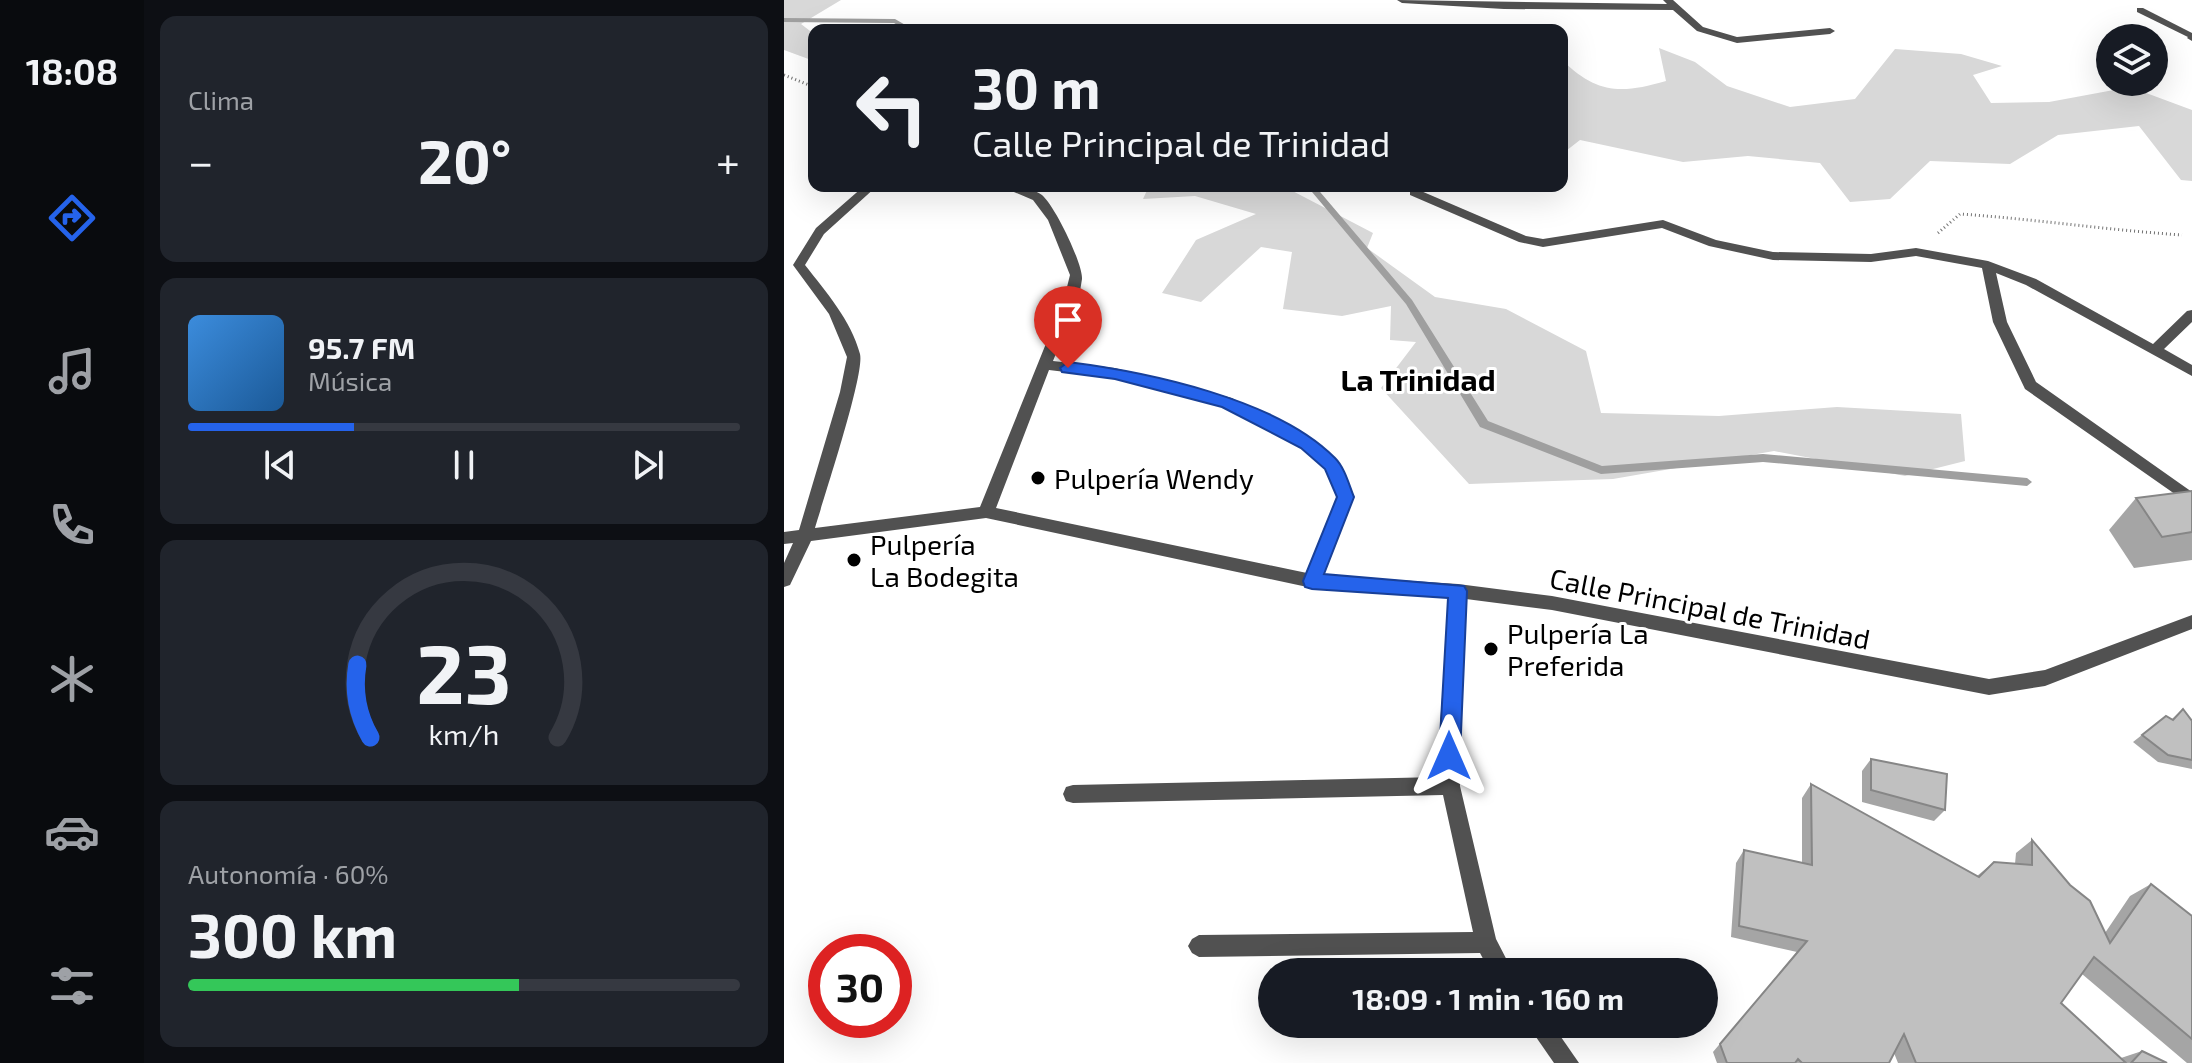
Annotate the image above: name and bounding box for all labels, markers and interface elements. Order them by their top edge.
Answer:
map controls [2096,24,2168,96]
button: layers [2096,24,2168,96]
text: 18:08 [26,49,118,92]
text: 30 m [972,53,1101,120]
icon: left [840,56,944,160]
text: Clima [188,84,254,115]
text: Calle Principal de Trinidad [972,121,1391,164]
text: 20° [418,124,511,196]
text: − [188,134,214,187]
text: + [716,134,740,187]
icon: directions [44,190,100,246]
pin [1034,286,1102,368]
icon: arrive [1046,298,1090,342]
text: 95.7 FM [308,329,415,365]
icon: music [44,343,100,399]
district label: La Trinidad [1340,361,1496,397]
text: Música [308,365,392,396]
icon: previous [258,443,302,487]
icon: pause [442,443,486,487]
icon: next [626,443,670,487]
place label: Pulpería Wendy [1054,461,1254,495]
marker: Pulpería Wendy [1029,469,1047,487]
icon: phone [44,497,100,553]
place label: Pulpería La Bodegita [870,527,1019,593]
marker: Pulpería La Bodegita [845,551,863,569]
street label: Calle Principal de Trinidad [1547,560,1873,656]
place label: Pulpería La Preferida [1507,616,1649,682]
text: 23 [416,621,512,721]
marker: Pulpería La Preferida [1482,640,1500,658]
icon: climate [44,651,100,707]
position arrow [1407,714,1491,798]
text: km/h [429,717,499,752]
icon: car [44,804,100,860]
text: Autonomía · 60% [188,858,389,889]
text: 300 km [188,898,397,970]
speed limit sign: 30 [808,934,912,1038]
icon: filters [44,958,100,1014]
text: 18:09 · 1 min · 160 m [1352,980,1624,1016]

